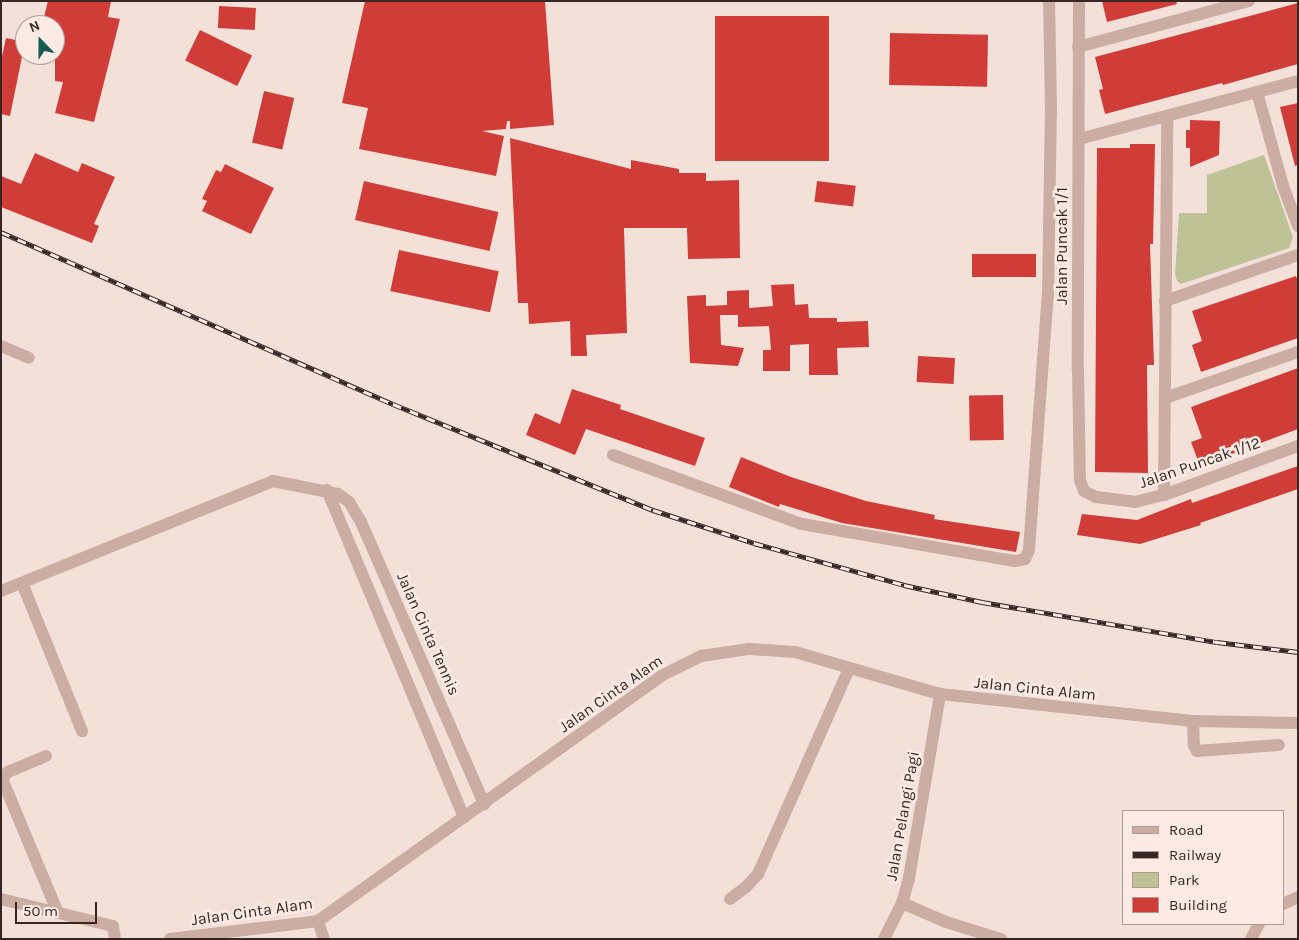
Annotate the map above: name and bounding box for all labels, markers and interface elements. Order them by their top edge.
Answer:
north arrow [15,15,65,65]
text: N [27,17,42,36]
street label: Jalan Puncak 1/1 [1052,187,1072,305]
street label: Jalan Puncak 1/12 [1137,433,1263,493]
street label: Jalan Cinta Tennis [392,570,464,698]
street label: Jalan Cinta Alam [555,651,667,737]
street label: Jalan Cinta Alam [973,673,1097,705]
street label: Jalan Pelangi Pagi [882,750,924,882]
legend [1122,810,1284,925]
text: Road [1169,821,1204,839]
text: Railway [1169,846,1221,864]
text: Park [1169,871,1199,889]
scale bar [18,892,100,924]
street label: Jalan Cinta Alam [190,894,314,930]
text: Building [1169,896,1227,914]
text: 50 m [23,902,58,920]

